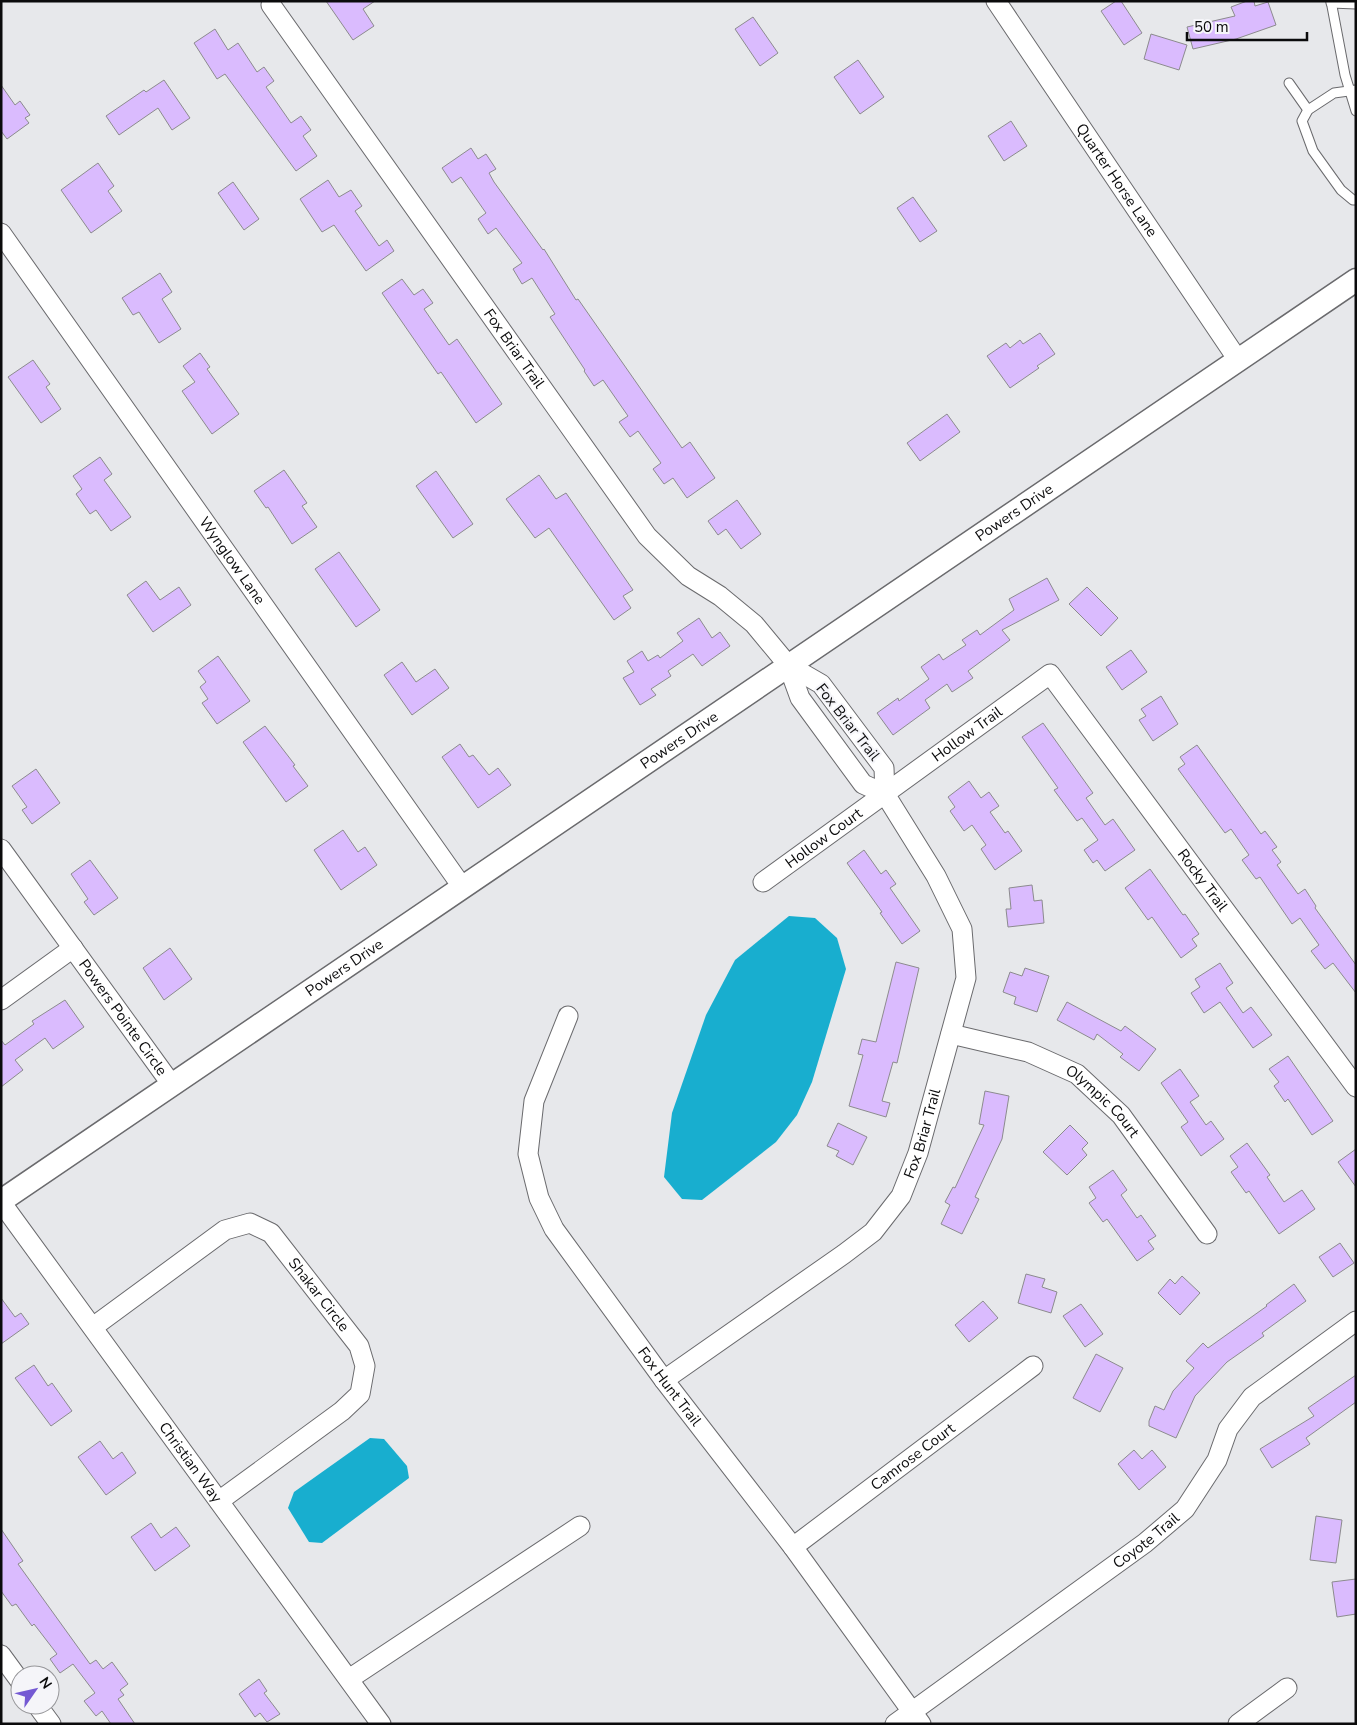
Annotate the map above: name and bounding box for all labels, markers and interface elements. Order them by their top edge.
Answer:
scale bar [1187,10,1307,42]
text: 50 m [1194,17,1229,37]
street label: Quarter Horse Lane [1071,119,1162,241]
street label: Fox Briar Trail [479,305,550,393]
street label: Powers Drive [971,479,1057,546]
street label: Wynglow Lane [194,513,270,608]
street label: Fox Briar Trail [811,679,885,765]
street label: Hollow Trail [928,702,1007,766]
street label: Powers Drive [636,706,722,774]
street label: Hollow Court [781,803,867,873]
street label: Rocky Trail [1173,845,1233,916]
street label: Powers Drive [301,934,387,1001]
street label: Powers Pointe Circle [74,955,172,1080]
street label: Olympic Court [1063,1060,1144,1142]
street label: Fox Briar Trail [899,1086,945,1181]
street label: Shakar Circle [284,1253,354,1336]
street label: Fox Hunt Trail [633,1343,706,1431]
street label: Christian Way [154,1418,227,1507]
street label: Camrose Court [867,1418,960,1495]
street label: Coyote Trail [1109,1508,1184,1573]
north arrow [10,1665,60,1715]
text: N [35,1673,56,1693]

